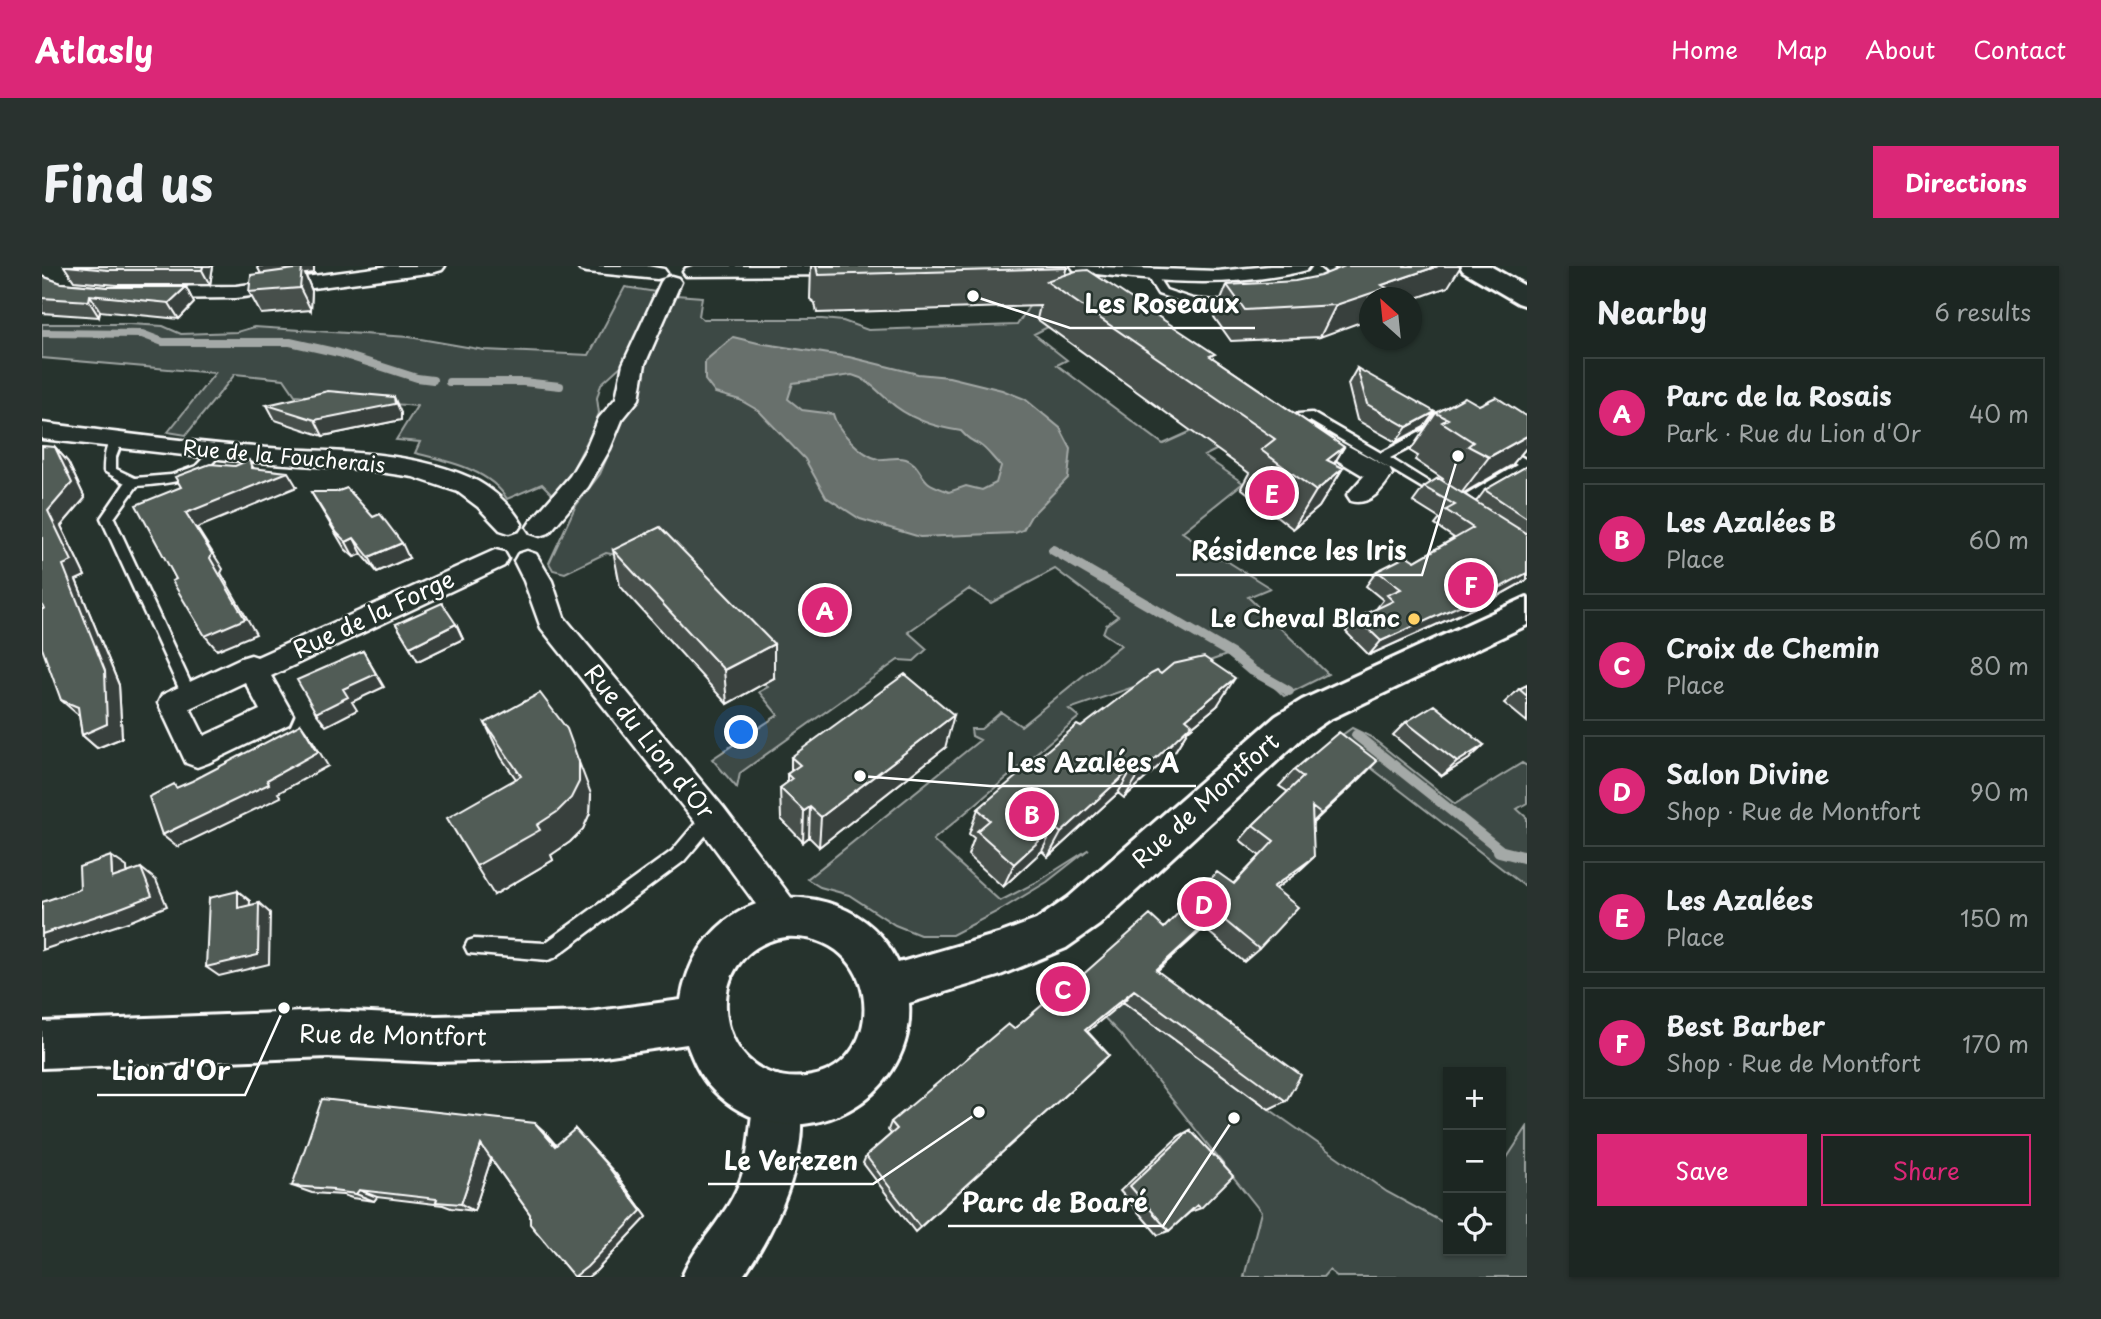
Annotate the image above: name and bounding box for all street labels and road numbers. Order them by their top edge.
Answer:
street label: Rue de la Foucherais [182,430,387,480]
street label: Rue de la Forge [287,560,460,666]
street label: Rue du Lion d'Or [577,655,725,826]
street label: Rue de Montfort [1123,723,1287,876]
street label: Rue de Montfort [299,1014,487,1054]

